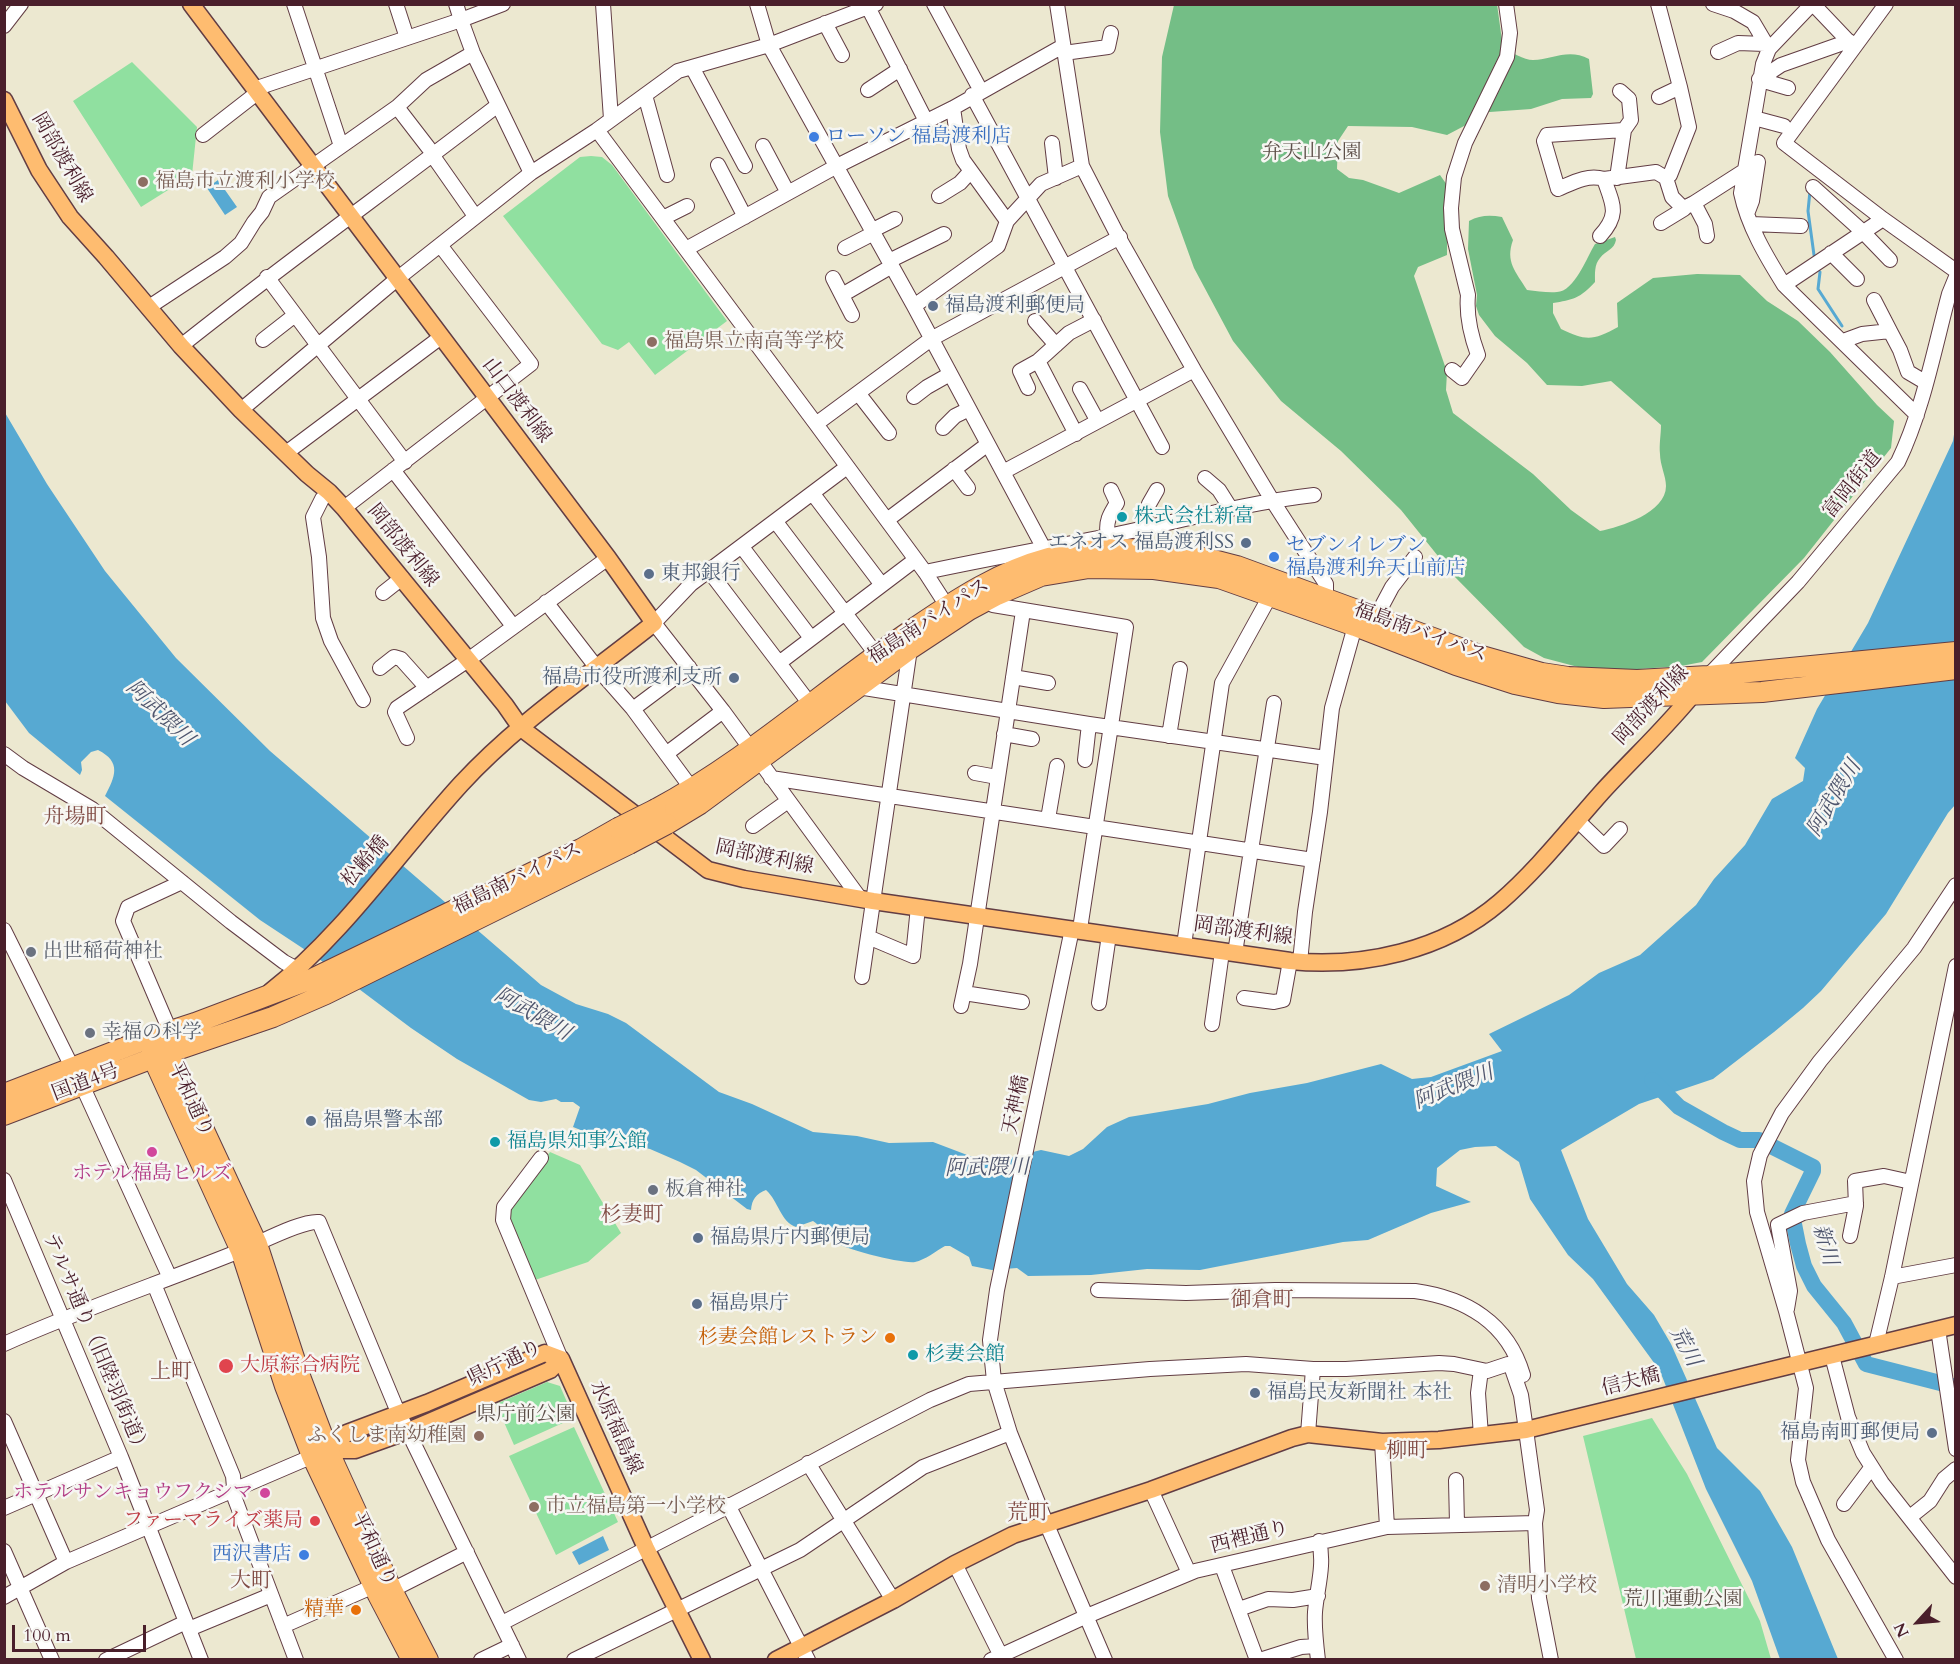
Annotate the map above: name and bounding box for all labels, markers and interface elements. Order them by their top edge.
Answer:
street label: 岡部渡利線 [26,109,96,207]
place label: ローソン 福島渡利店 [826,125,1011,149]
marker: ローソン 福島渡利店 [807,130,821,144]
park label: 弁天山公園 [1262,141,1362,165]
place label: 福島市立渡利小学校 [155,170,335,194]
marker: 福島市立渡利小学校 [136,175,150,189]
place label: 福島渡利郵便局 [945,294,1085,318]
marker: 福島渡利郵便局 [926,299,940,313]
place label: 福島県立南高等学校 [664,330,844,354]
marker: 福島県立南高等学校 [645,335,659,349]
street label: 山口渡利線 [476,354,556,448]
street label: 富岡街道 [1819,446,1887,524]
street label: 岡部渡利線 [361,500,443,592]
place label: 株式会社新富 [1134,505,1254,529]
marker: 株式会社新富 [1115,510,1129,524]
place label: エネオス 福島渡利SS [1049,531,1234,555]
place label: セブンイレブン 福島渡利弁天山前店 [1286,534,1466,581]
marker: エネオス 福島渡利SS [1239,536,1253,550]
marker: セブンイレブン 福島渡利弁天山前店 [1267,550,1281,564]
place label: 東邦銀行 [661,562,741,586]
marker: 東邦銀行 [642,567,656,581]
street label: 福島南バイパス [864,574,994,670]
street label: 福島南バイパス [1350,598,1490,668]
street label: 岡部渡利線 [1609,661,1695,751]
place label: 福島市役所渡利支所 [542,666,722,690]
marker: 福島市役所渡利支所 [727,671,741,685]
water label: 阿武隈川 [120,676,198,752]
water label: 阿武隈川 [1803,757,1867,841]
district label: 舟場町 [44,805,106,831]
street label: 松齢橋 [337,831,395,893]
street label: 岡部渡利線 [713,836,815,880]
street label: 福島南バイパス [450,838,586,920]
street label: 岡部渡利線 [1192,913,1294,951]
place label: 出世稲荷神社 [43,940,163,964]
marker: 出世稲荷神社 [24,945,38,959]
water label: 阿武隈川 [489,983,575,1047]
place label: 幸福の科学 [102,1021,202,1045]
marker: 幸福の科学 [83,1026,97,1040]
street label: 国道4号 [49,1059,123,1107]
street label: 平和通り [162,1059,218,1141]
water label: 阿武隈川 [1410,1061,1498,1115]
street label: 天神橋 [999,1073,1035,1137]
place label: 福島県警本部 [323,1109,443,1133]
marker: 福島県警本部 [304,1114,318,1128]
place label: 福島県知事公館 [507,1130,647,1154]
marker: 福島県知事公館 [488,1135,502,1149]
marker: ホテル福島ヒルズ [145,1145,159,1159]
water label: 阿武隈川 [945,1156,1029,1182]
place label: ホテル福島ヒルズ [72,1162,232,1186]
place label: 板倉神社 [665,1178,745,1202]
marker: 板倉神社 [646,1183,660,1197]
district label: 杉妻町 [601,1203,663,1229]
water label: 新川 [1806,1221,1842,1269]
place label: 福島県庁内郵便局 [710,1226,870,1250]
street label: テルサ通り（旧陸羽街道） [37,1230,153,1460]
marker: 福島県庁内郵便局 [691,1231,705,1245]
district label: 御倉町 [1231,1288,1293,1314]
place label: 福島県庁 [709,1292,789,1316]
marker: 福島県庁 [690,1297,704,1311]
water label: 荒川 [1663,1323,1705,1371]
place label: 杉妻会館レストラン [698,1326,878,1350]
marker: 杉妻会館レストラン [883,1331,897,1345]
street label: 県庁通り [464,1336,546,1392]
place label: 杉妻会館 [925,1343,1005,1367]
marker: 杉妻会館 [906,1348,920,1362]
place label: 大原綜合病院 [240,1354,360,1378]
marker: 大原綜合病院 [217,1357,235,1375]
district label: 上町 [150,1360,192,1386]
street label: 信夫橋 [1599,1364,1663,1402]
street label: 水原福島線 [584,1377,646,1479]
place label: 福島民友新聞社 本社 [1267,1381,1452,1405]
marker: 福島民友新聞社 本社 [1248,1386,1262,1400]
park label: 県庁前公園 [476,1403,576,1427]
place label: 福島南町郵便局 [1780,1421,1920,1445]
place label: ふくしま南幼稚園 [307,1424,467,1448]
marker: 福島南町郵便局 [1925,1426,1939,1440]
marker: ふくしま南幼稚園 [472,1429,486,1443]
district label: 柳町 [1386,1439,1428,1465]
place label: ホテルサンキョウフクシマ [13,1481,253,1505]
marker: ホテルサンキョウフクシマ [258,1486,272,1500]
place label: 市立福島第一小学校 [546,1495,726,1519]
marker: 市立福島第一小学校 [527,1500,541,1514]
district label: 荒町 [1007,1501,1049,1527]
place label: ファーマライズ薬局 [123,1509,303,1533]
street label: 平和通り [345,1509,401,1591]
marker: ファーマライズ薬局 [308,1514,322,1528]
street label: 西裡通り [1208,1517,1292,1559]
place label: 西沢書店 [212,1543,292,1567]
marker: 西沢書店 [297,1548,311,1562]
district label: 大町 [230,1569,272,1595]
place label: 清明小学校 [1497,1574,1597,1598]
marker: 清明小学校 [1478,1579,1492,1593]
park label: 荒川運動公園 [1623,1588,1743,1612]
north arrow [1888,1592,1948,1652]
place label: 精華 [304,1598,344,1622]
marker: 精華 [349,1603,363,1617]
scale bar [15,1613,148,1651]
text: N [1889,1619,1915,1641]
text: 100 m [23,1623,71,1648]

